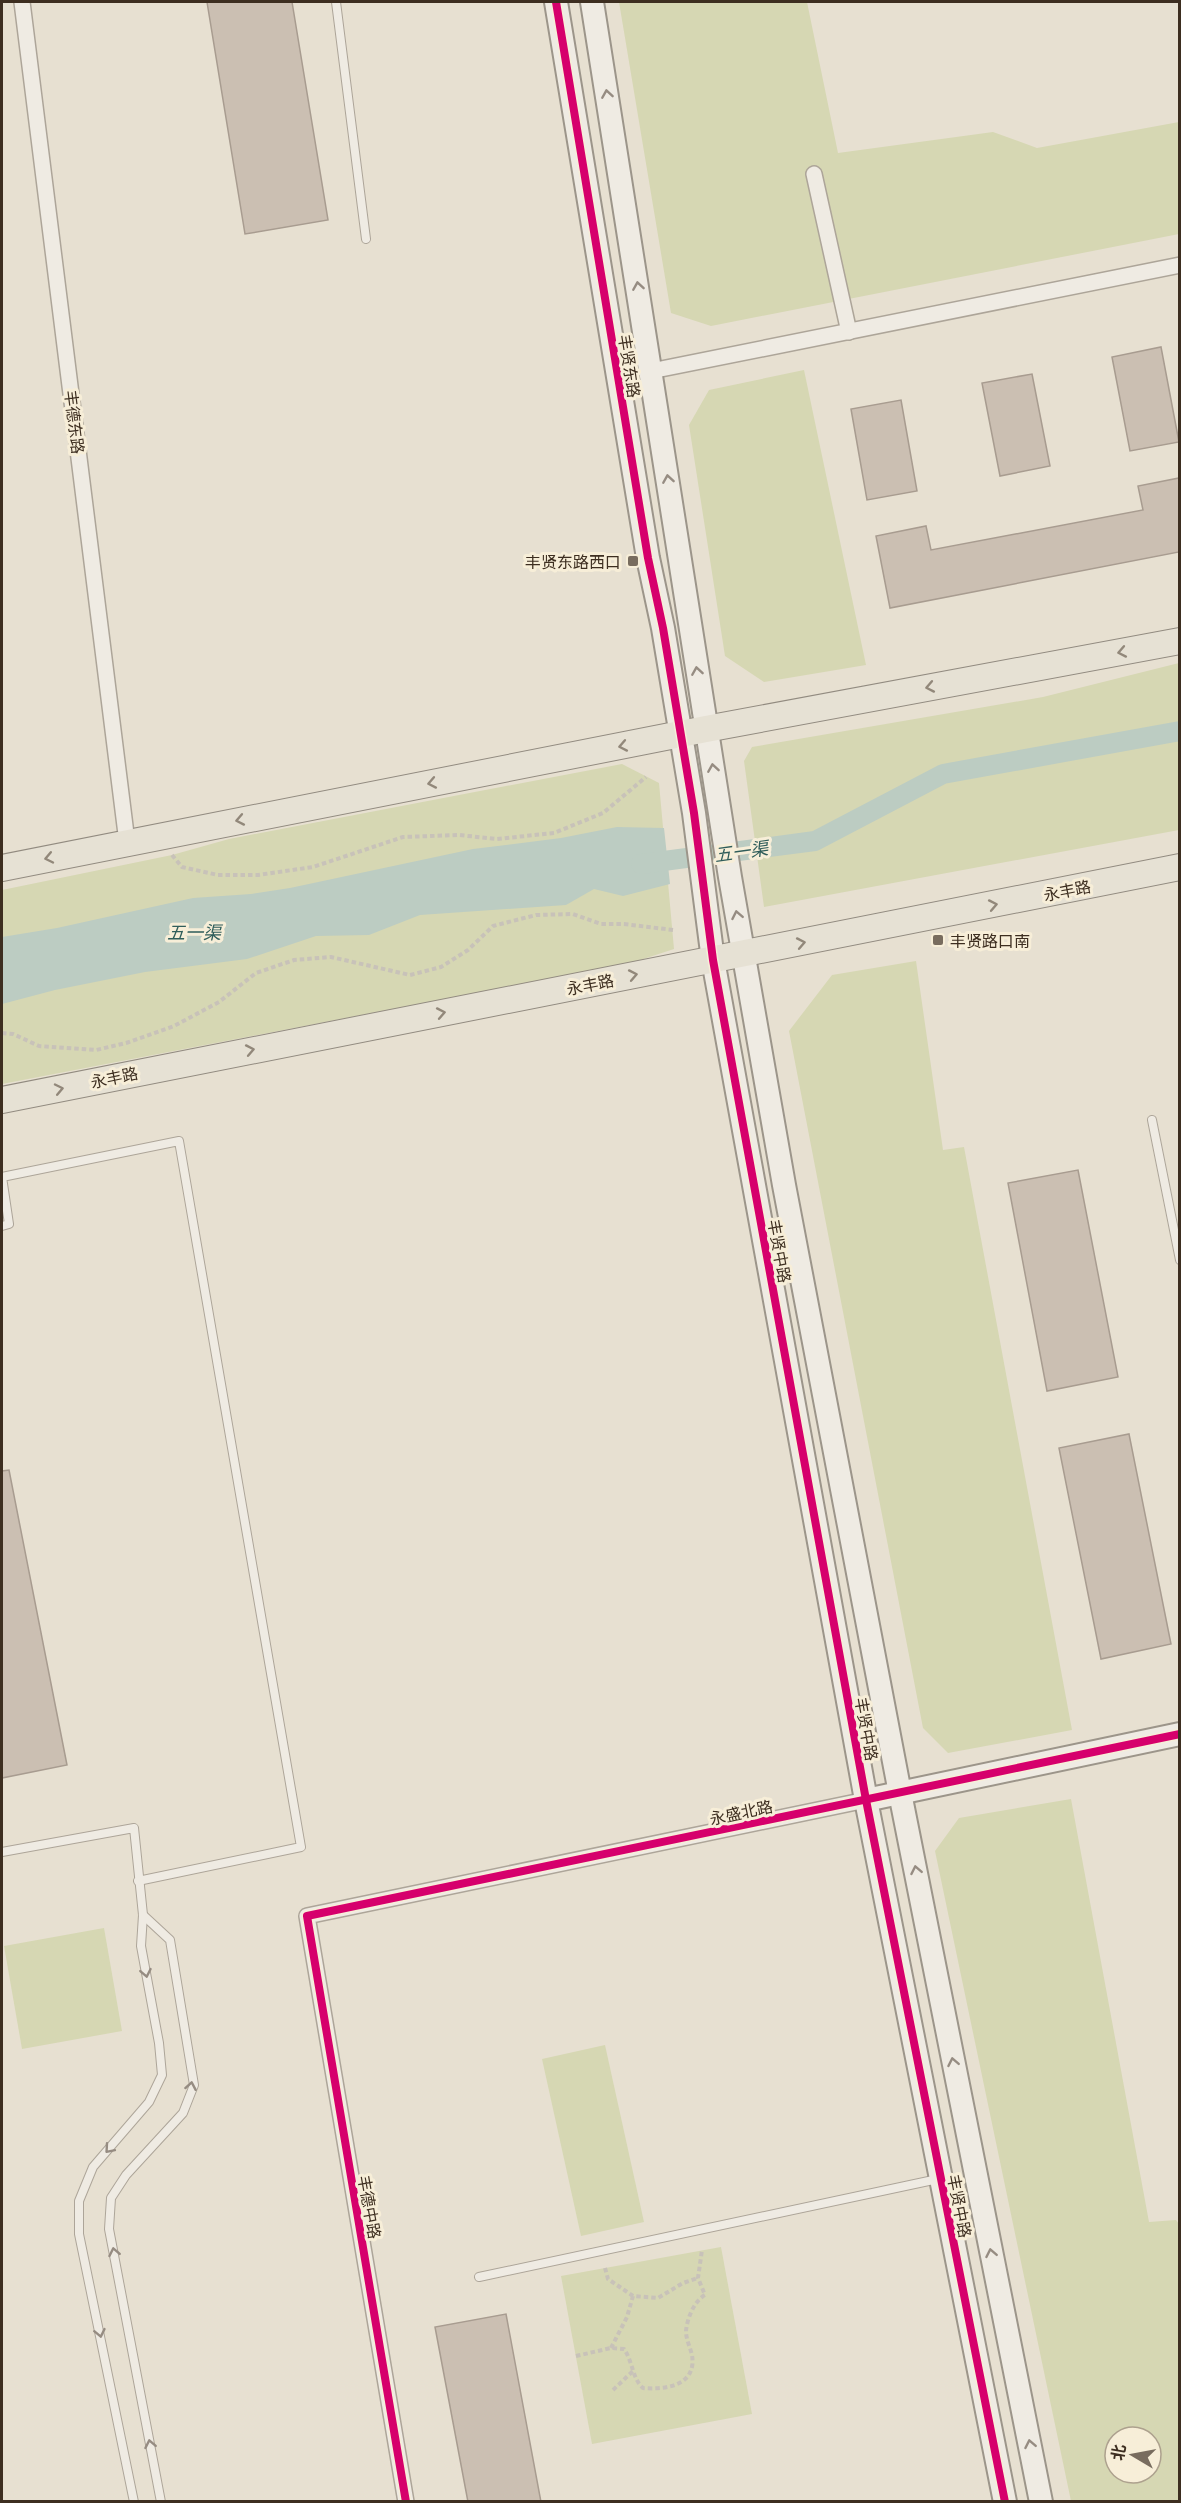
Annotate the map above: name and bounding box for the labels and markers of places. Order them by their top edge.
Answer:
place label: 丰贤东路西口 [525,551,621,572]
marker: 丰贤东路西口 [626,554,640,568]
place label: 丰贤路口南 [950,930,1030,951]
marker: 丰贤路口南 [931,933,945,947]

